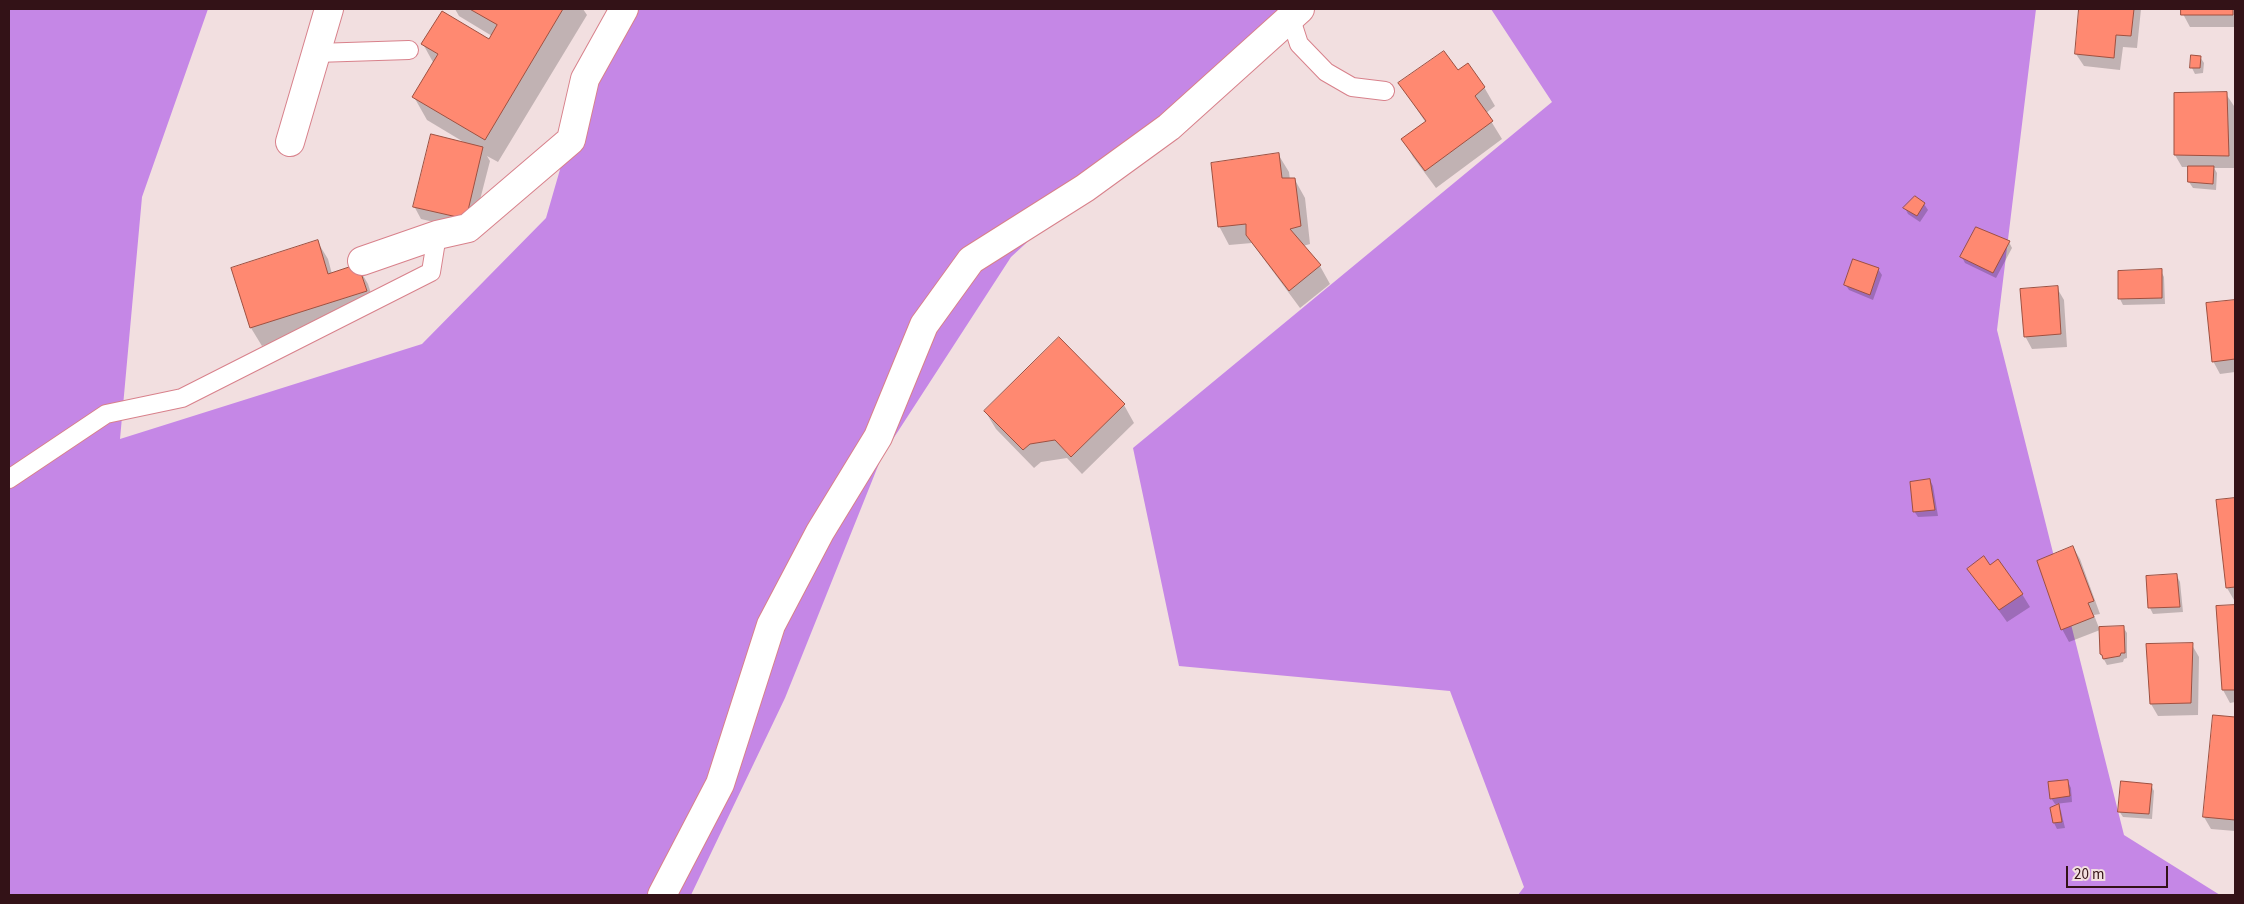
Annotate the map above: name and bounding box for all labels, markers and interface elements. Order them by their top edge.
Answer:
scale bar [2069,856,2172,888]
text: 20 m [2074,864,2104,885]

